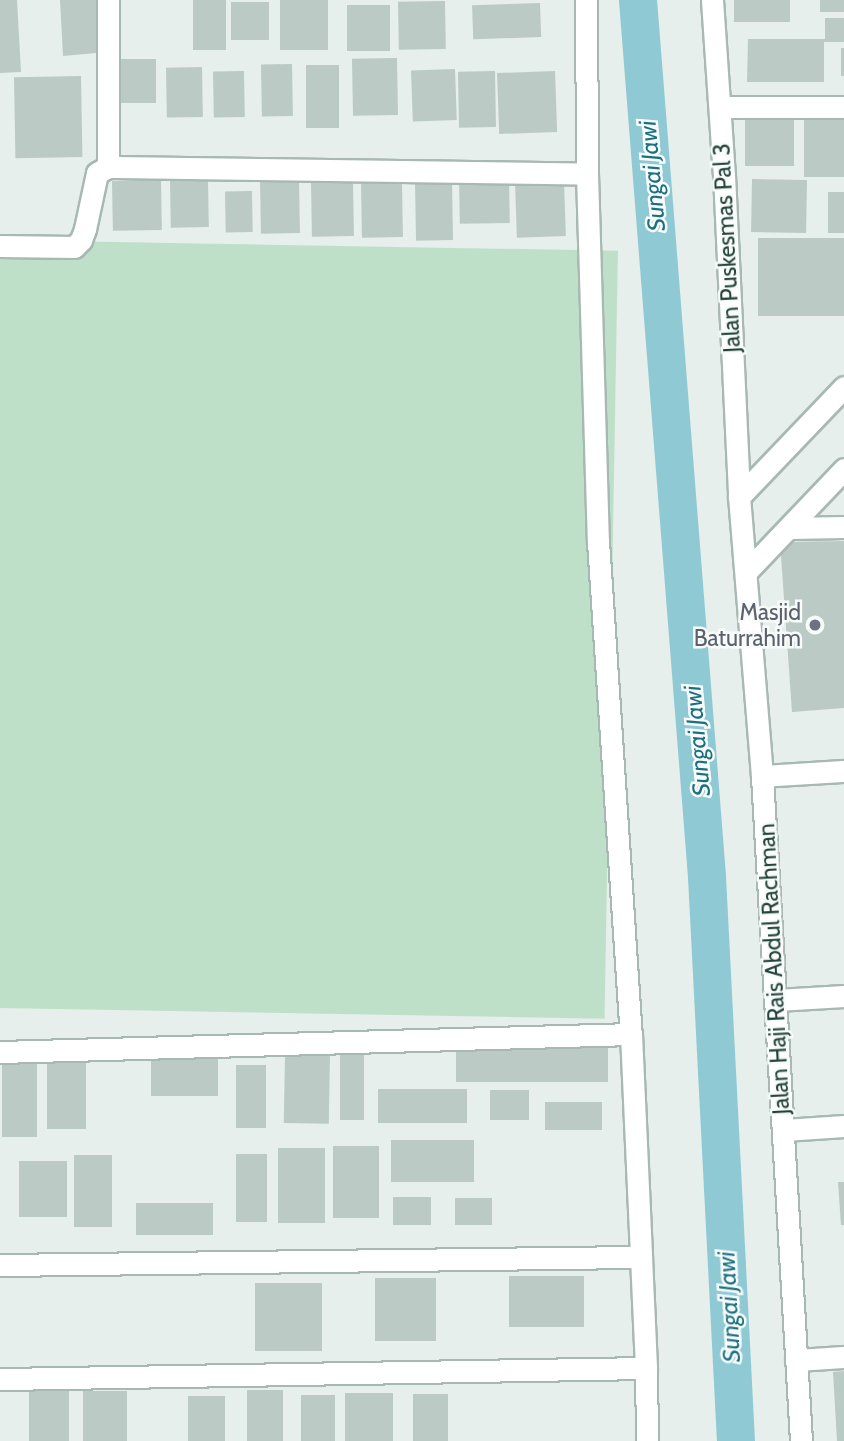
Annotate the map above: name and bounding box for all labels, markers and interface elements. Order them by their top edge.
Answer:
water label: Sungai Jawi [633,120,671,232]
street label: Jalan Puskesmas Pal 3 [708,143,746,353]
place label: Masjid Baturrahim [694,598,801,652]
marker: Masjid Baturrahim [807,617,823,633]
water label: Sungai Jawi [678,685,716,797]
street label: Jalan Haji Rais Abdul Rachman [753,823,795,1115]
water label: Sungai Jawi [712,1251,746,1363]

